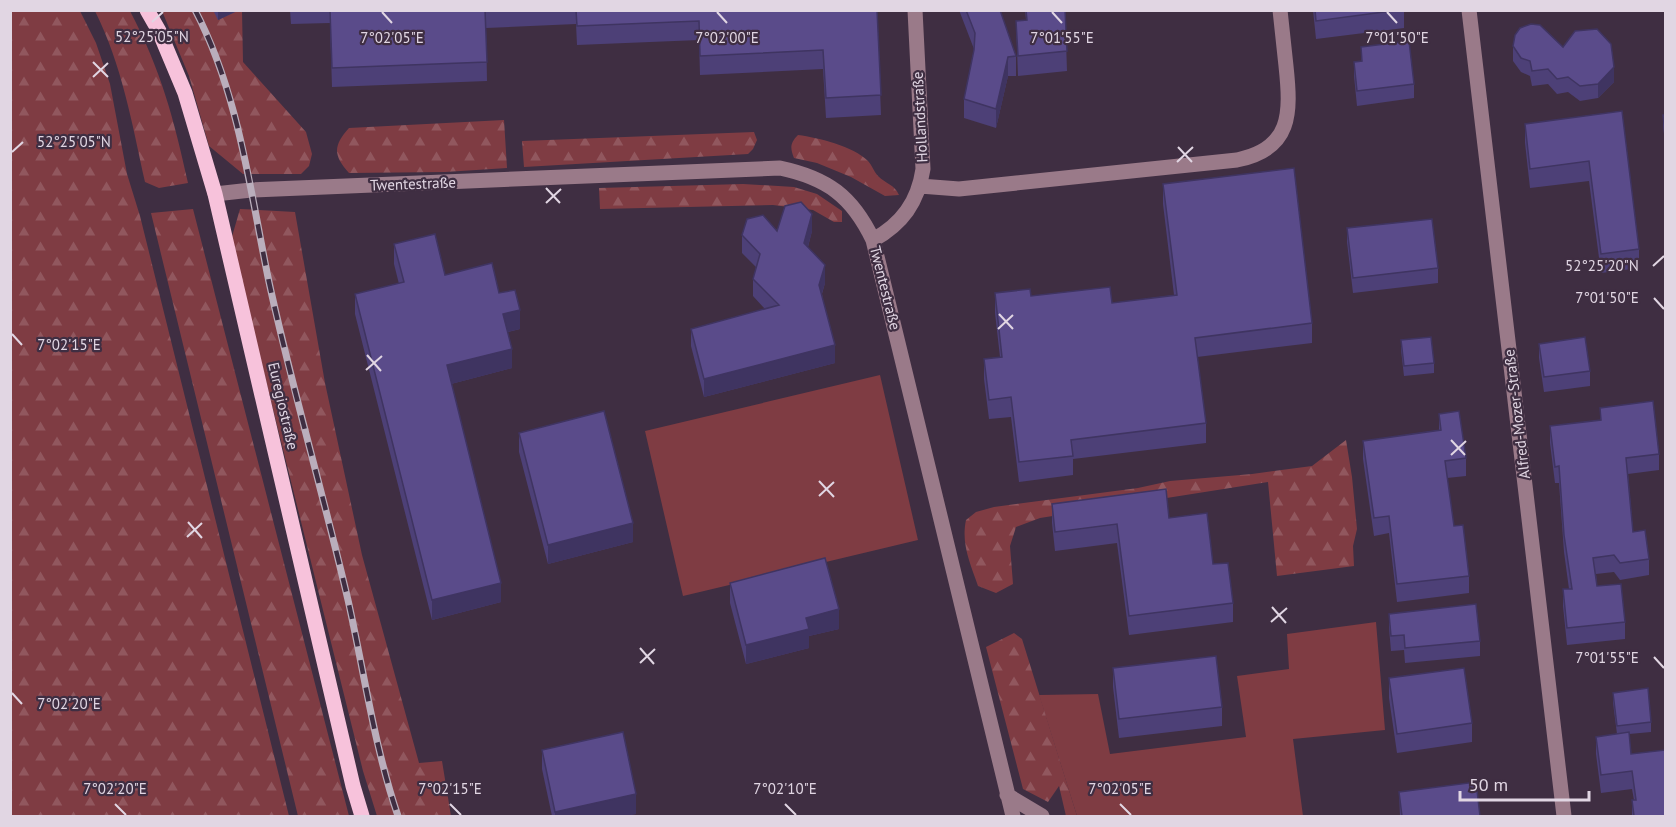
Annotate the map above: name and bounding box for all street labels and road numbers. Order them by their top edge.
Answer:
street label: Hollandstraße [908,71,931,163]
street label: Twentestraße [370,173,456,194]
street label: Twentestraße [866,244,905,332]
street label: Alfred-Mozer-Straße [1499,348,1534,480]
street label: Euregiostraße [264,360,303,452]

